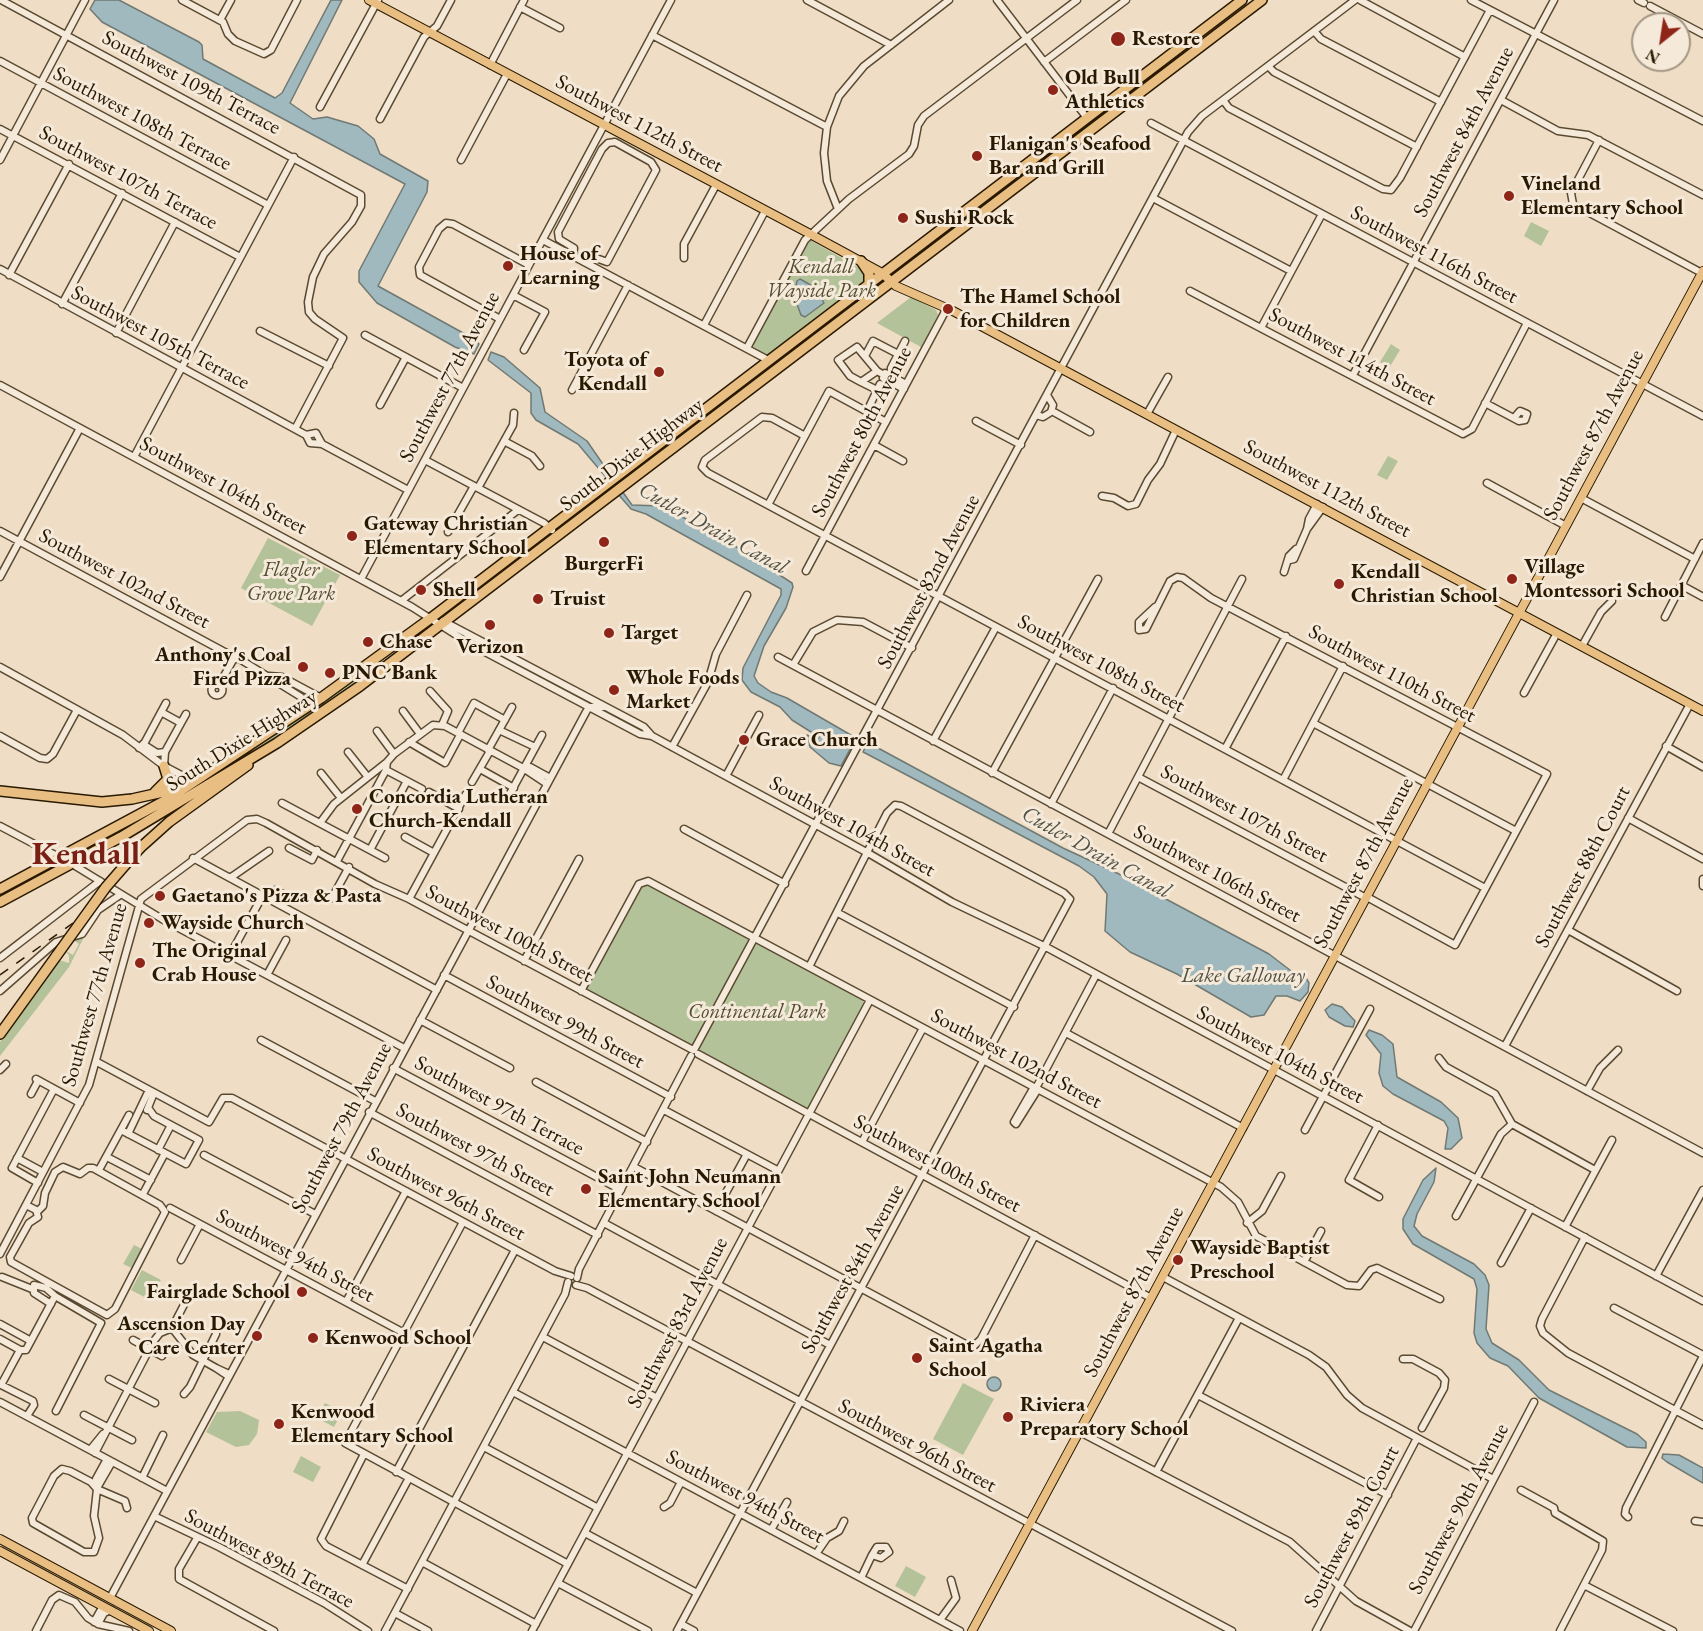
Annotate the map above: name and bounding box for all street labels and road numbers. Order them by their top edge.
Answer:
street label: Southwest 109th Terrace [98,25,284,141]
street label: Southwest 84th Avenue [1408,42,1520,222]
street label: Southwest 108th Terrace [49,61,235,177]
street label: Southwest 112th Street [551,69,727,179]
street label: Southwest 107th Terrace [35,120,221,236]
street label: Southwest 116th Street [1346,200,1522,310]
street label: Southwest 105th Terrace [67,280,253,396]
street label: Southwest 77th Avenue [394,287,506,467]
street label: Southwest 114th Street [1264,302,1440,412]
street label: Southwest 80th Avenue [806,342,918,522]
street label: Southwest 87th Avenue [1538,345,1650,525]
street label: South Dixie Highway [555,393,709,517]
street label: Southwest 104th Street [135,431,311,541]
street label: Southwest 112th Street [1239,434,1415,544]
street label: Southwest 82nd Avenue [872,490,986,674]
street label: Southwest 102nd Street [34,523,214,635]
street label: Southwest 108th Street [1013,609,1189,719]
street label: Southwest 110th Street [1304,619,1480,729]
street label: South Dixie Highway [162,684,322,798]
street label: Southwest 107th Street [1156,759,1332,869]
street label: Southwest 104th Street [765,771,939,883]
street label: Southwest 87th Avenue [1308,773,1420,953]
street label: Southwest 88th Court [1530,782,1636,952]
street label: Southwest 106th Street [1129,819,1305,929]
street label: Southwest 100th Street [421,879,597,989]
street label: Southwest 77th Avenue [57,900,133,1090]
street label: Southwest 99th Street [482,970,648,1074]
street label: Southwest 104th Street [1192,1000,1368,1110]
street label: Southwest 102nd Street [926,1003,1106,1115]
street label: Southwest 79th Avenue [286,1038,398,1218]
street label: Southwest 97th Terrace [410,1051,588,1161]
street label: Southwest 97th Street [392,1098,558,1202]
street label: Southwest 100th Street [849,1109,1025,1219]
street label: Southwest 96th Street [363,1142,529,1246]
street label: Southwest 84th Avenue [796,1180,910,1358]
street label: Southwest 87th Avenue [1078,1202,1190,1382]
street label: Southwest 94th Street [212,1204,378,1308]
street label: Southwest 83rd Avenue [622,1233,734,1413]
street label: Southwest 96th Street [834,1394,1000,1498]
street label: Southwest 90th Avenue [1403,1419,1515,1599]
street label: Southwest 89th Court [1299,1442,1405,1612]
street label: Southwest 94th Street [662,1445,828,1549]
street label: Southwest 89th Terrace [180,1504,358,1614]

